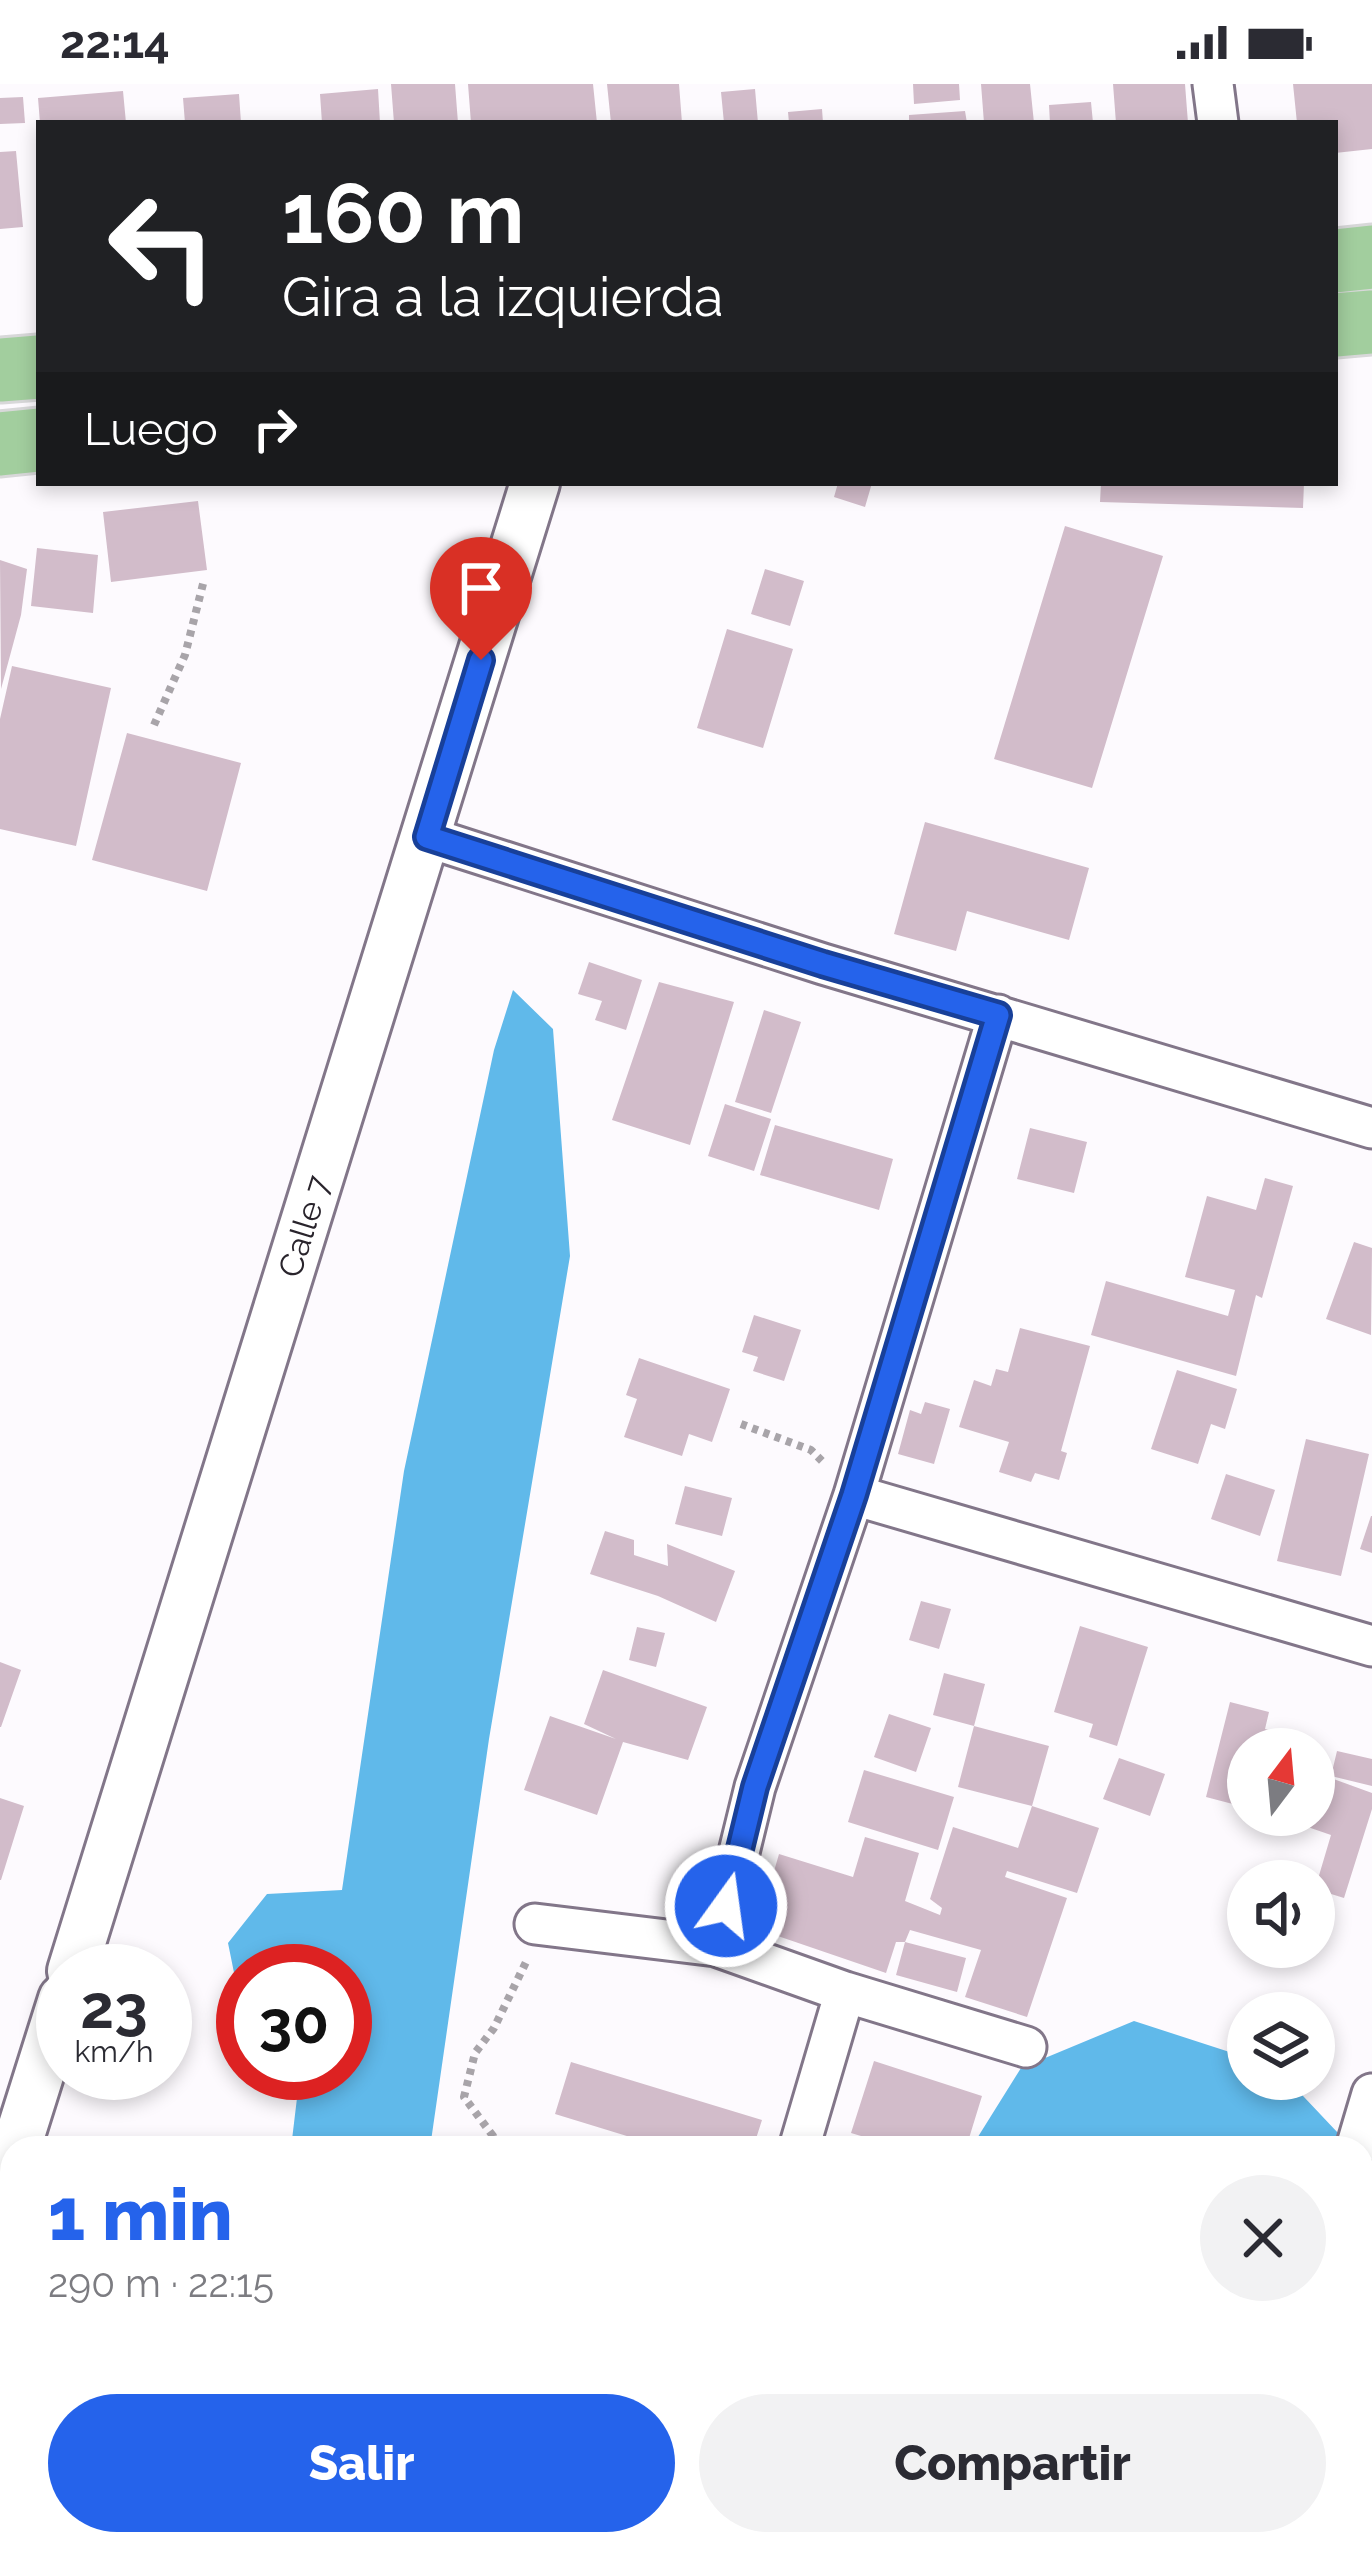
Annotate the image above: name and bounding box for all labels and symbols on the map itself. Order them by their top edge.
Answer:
pin [430,537,532,660]
street label: Calle 7 [270,1170,338,1282]
north arrow [1227,1728,1335,1836]
position arrow [663,1843,789,1969]
speed limit sign: 30 [216,1944,372,2100]

